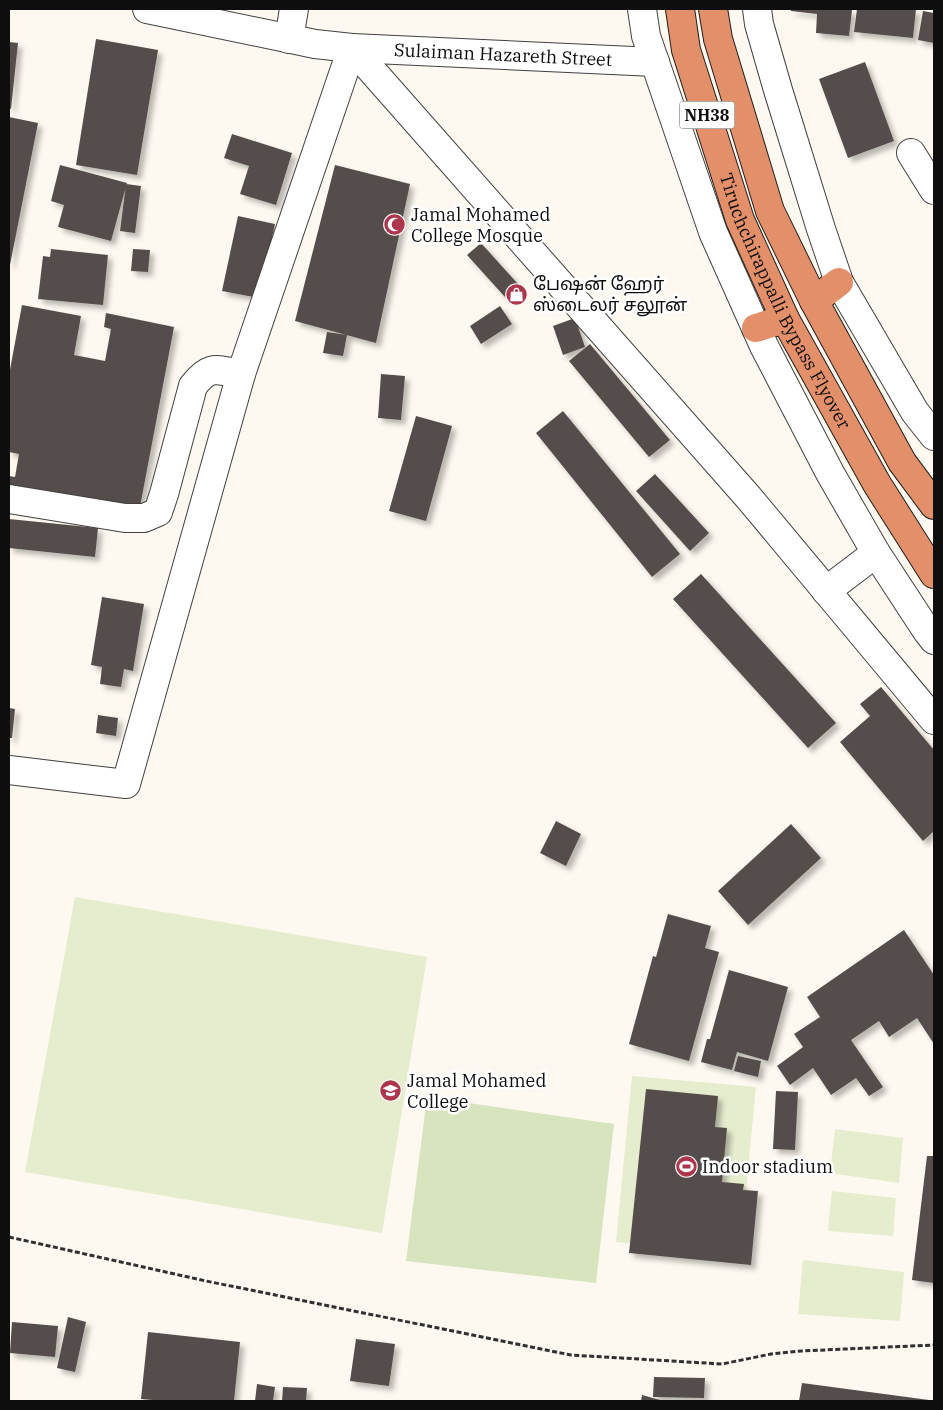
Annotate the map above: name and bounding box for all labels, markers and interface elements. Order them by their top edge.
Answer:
street label: Sulaiman Hazareth Street [393,38,613,71]
road number: NH38 [680,102,734,128]
street label: Tiruchchirappalli Bypass Flyover [715,170,856,433]
place label: Jamal Mohamed College Mosque [411,203,550,247]
mosque icon: Jamal Mohamed College Mosque [383,213,407,237]
place label: பேஷன் ஹேர் ஸ்டைலர் சலூன் [533,272,687,317]
shop icon: பேஷன் ஹேர் ஸ்டைலர் சலூன் [505,282,529,306]
place label: Jamal Mohamed College [407,1069,546,1113]
school or university icon: Jamal Mohamed College [379,1079,403,1103]
sports icon: Indoor stadium [674,1155,698,1179]
place label: Indoor stadium [702,1155,833,1178]

